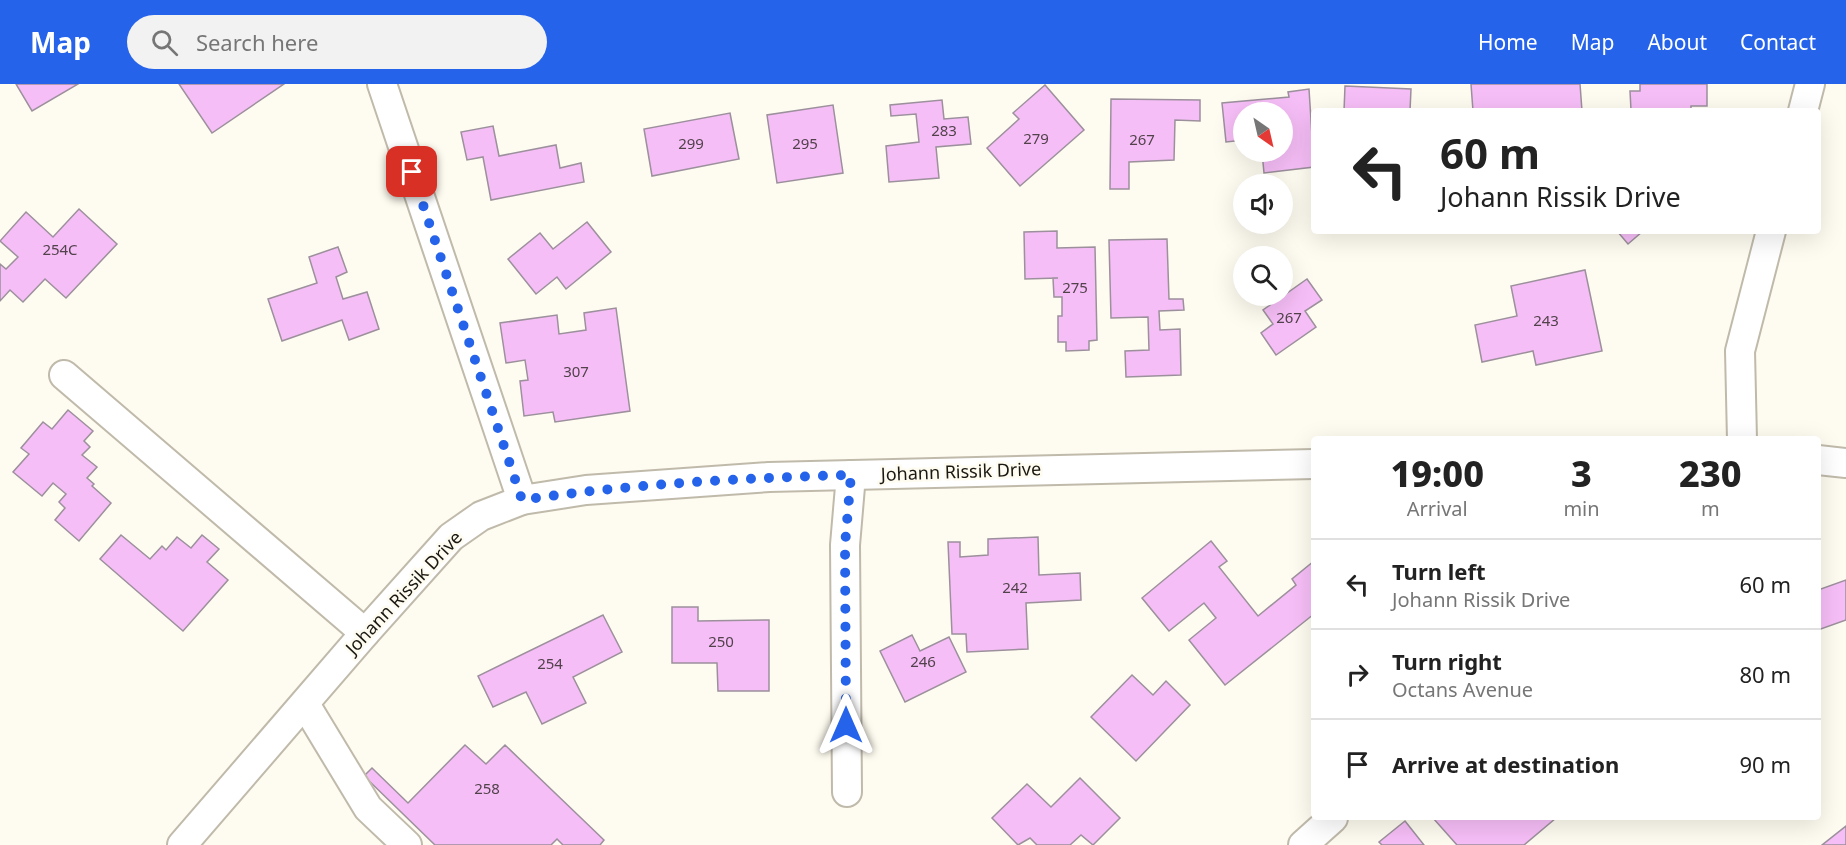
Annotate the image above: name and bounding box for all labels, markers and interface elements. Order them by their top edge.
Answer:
search box [127,15,547,69]
text: Map [30,23,91,61]
icon: search [148,26,181,59]
text: Search here [196,27,318,57]
text: Home [1478,28,1538,56]
text: Map [1571,28,1614,56]
text: About [1647,28,1707,56]
text: Contact [1740,28,1816,56]
north arrow [1233,102,1293,162]
map controls [1233,102,1293,306]
house number: 283 [931,120,957,140]
text: 60 m [1440,124,1540,181]
house number: 279 [1023,128,1049,148]
house number: 267 [1129,129,1155,149]
icon: left [1341,132,1419,210]
house number: 299 [678,133,704,153]
house number: 295 [792,133,818,153]
pin [386,146,437,197]
icon: arrive [395,155,428,188]
button: sound [1233,174,1293,234]
text: Johann Rissik Drive [1440,178,1681,215]
house number: 254C [42,239,78,259]
button: search [1233,246,1293,306]
house number: 275 [1062,277,1088,297]
house number: 267 [1276,307,1302,327]
house number: 243 [1533,310,1559,330]
house number: 307 [563,361,589,381]
text: 19:00 [1390,449,1484,498]
text: 3 [1571,449,1592,498]
text: 230 [1679,449,1742,498]
street label: Johann Rissik Drive [878,456,1042,486]
text: Arrival [1407,495,1468,522]
text: min [1563,495,1600,522]
text: m [1701,495,1720,522]
street label: Johann Rissik Drive [338,525,467,661]
text: Turn left [1392,556,1486,586]
icon: left [1341,568,1374,601]
text: 60 m [1740,569,1791,599]
house number: 242 [1002,577,1028,597]
text: Johann Rissik Drive [1392,586,1570,613]
house number: 250 [708,631,734,651]
text: Turn right [1392,646,1502,676]
house number: 246 [910,651,936,671]
house number: 254 [537,653,563,673]
icon: right [1341,658,1374,691]
text: 80 m [1740,659,1791,689]
text: Octans Avenue [1392,676,1533,703]
position arrow [814,693,878,757]
icon: arrive [1341,748,1374,781]
text: Arrive at destination [1392,749,1619,779]
text: 90 m [1740,749,1791,779]
house number: 258 [474,778,500,798]

